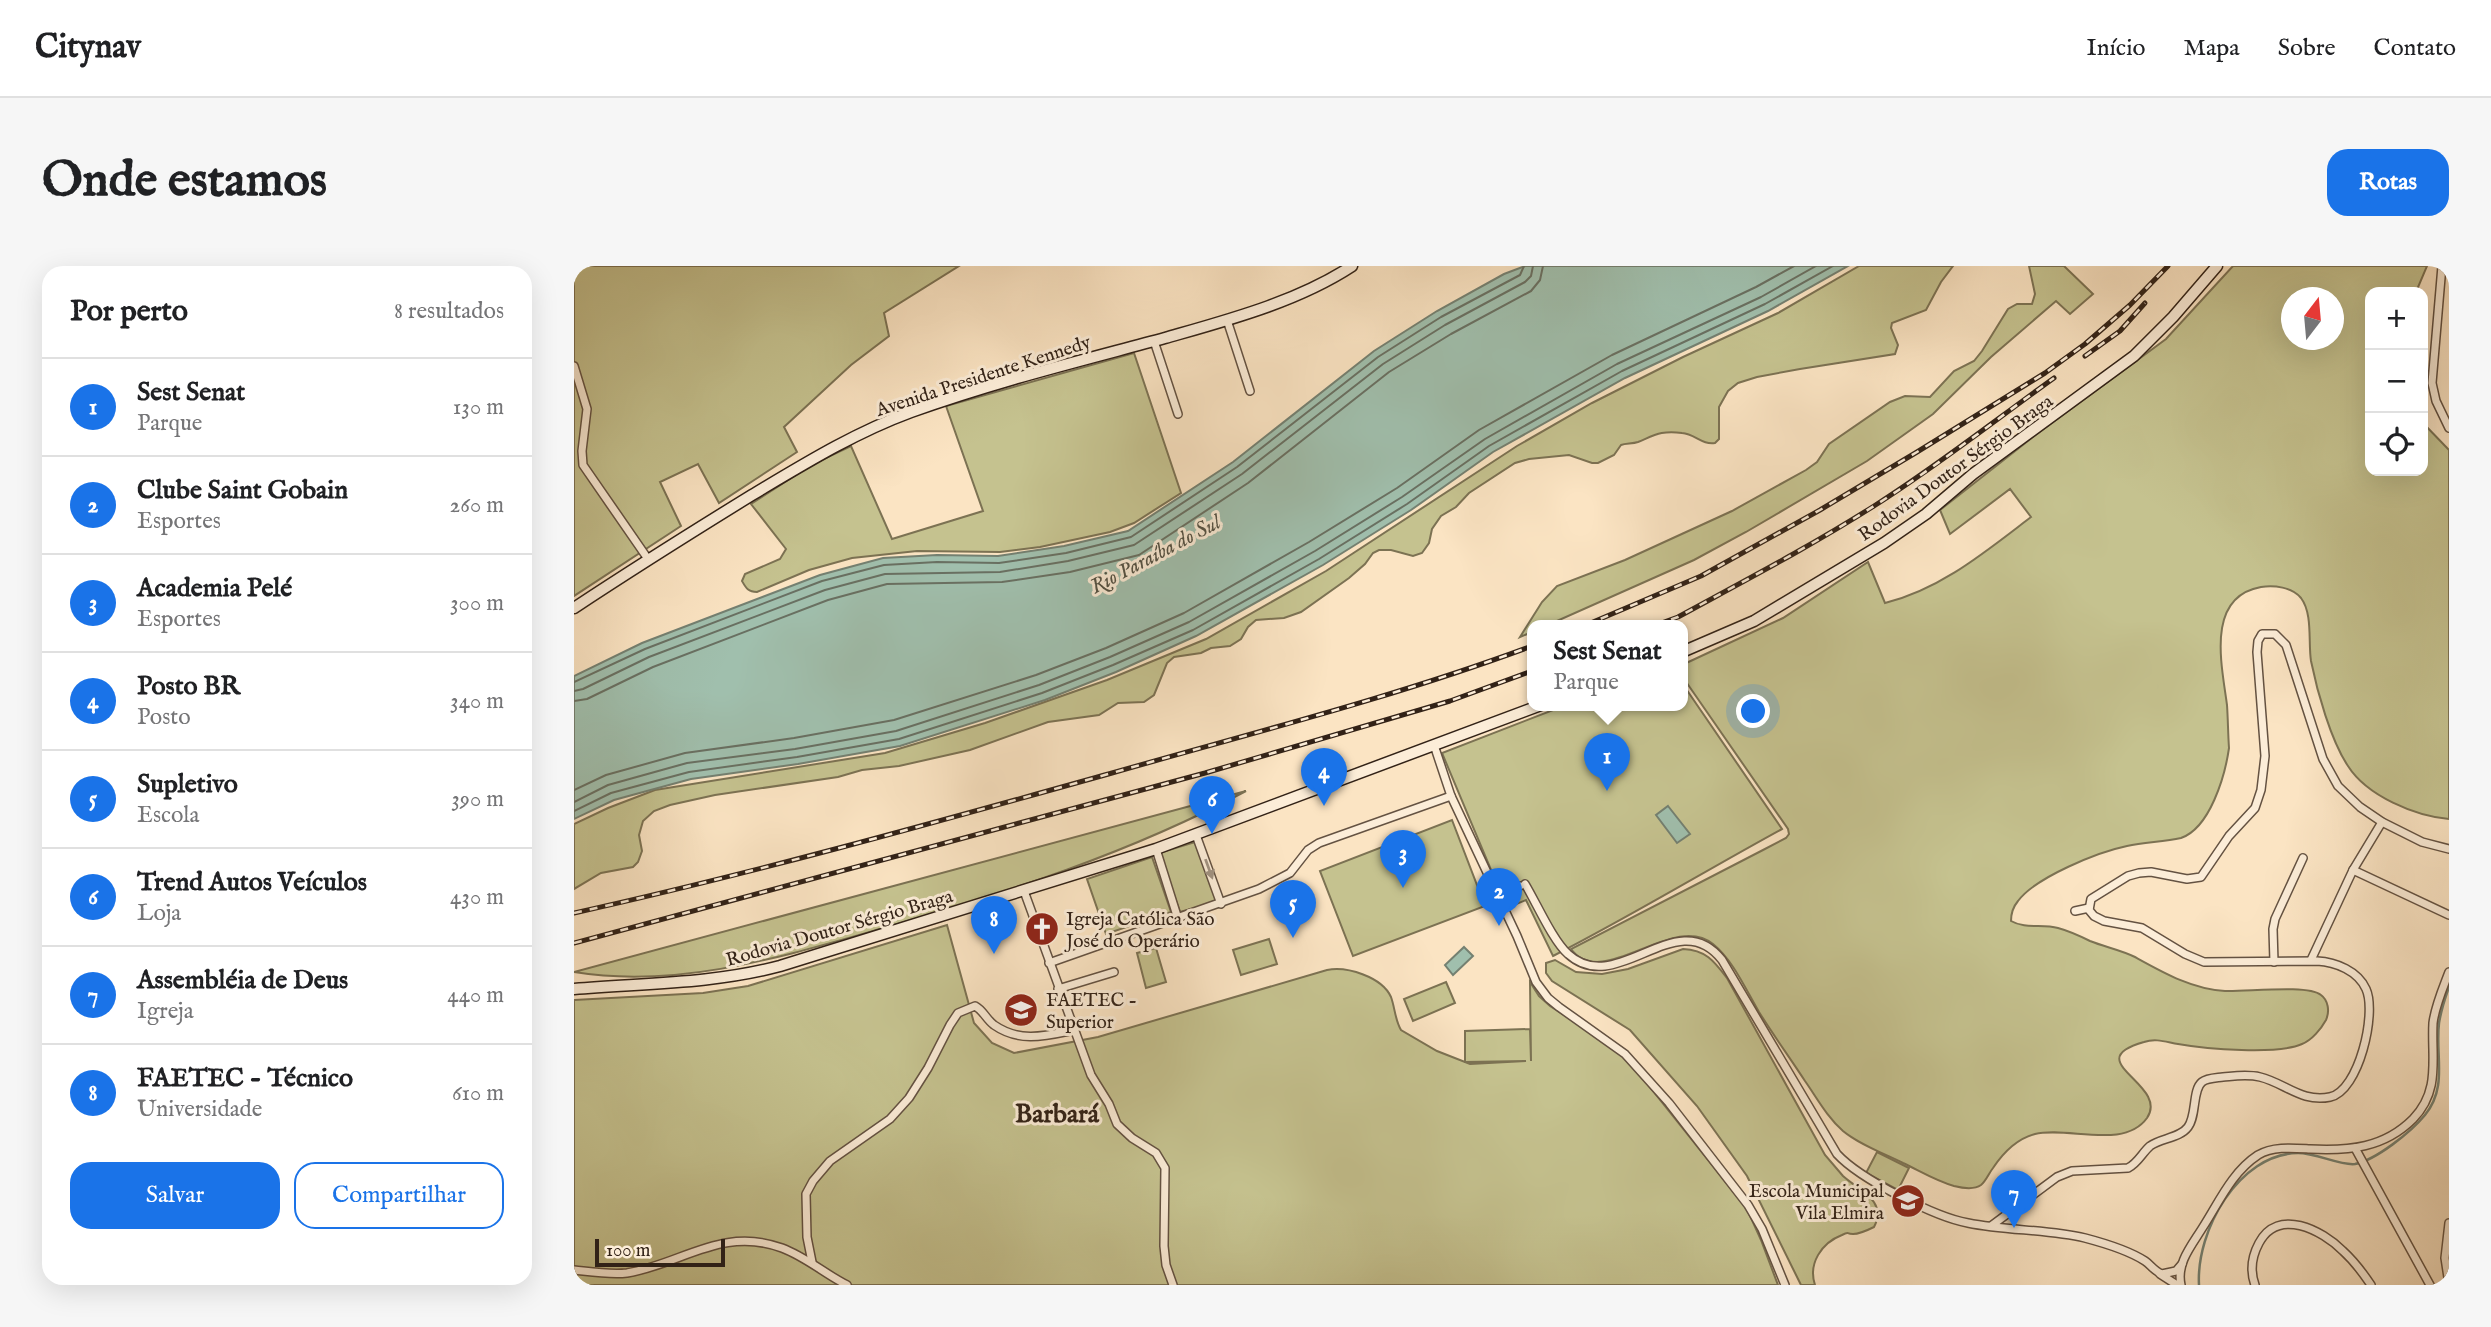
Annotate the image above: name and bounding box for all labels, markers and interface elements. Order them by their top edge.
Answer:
text: Citynav [35,27,141,69]
text: Início [2086,33,2145,64]
text: Mapa [2183,33,2240,64]
text: Sobre [2278,33,2336,64]
text: Contato [2374,33,2456,64]
button: Rotas [2327,149,2449,216]
text: Onde estamos [42,151,327,213]
north arrow [2281,287,2344,350]
map controls [2365,287,2428,476]
button: + [2365,287,2428,350]
text: Por perto [70,293,188,331]
text: 8 resultados [394,297,504,326]
street label: Avenida Presidente Kennedy [872,331,1095,423]
button: − [2365,350,2428,413]
text: Sest Senat [137,376,245,409]
street label: Rodovia Doutor Sérgio Braga [1854,389,2059,547]
text: 1 [89,393,97,422]
text: 130 m [453,393,504,422]
text: Parque [137,409,202,438]
button: locate [2365,413,2428,476]
text: Clube Saint Gobain [137,474,348,507]
text: 2 [88,491,98,520]
text: 260 m [449,491,504,520]
text: Esportes [137,507,221,536]
water label: Rio Paraíba do Sul [1086,509,1228,601]
text: Academia Pelé [137,572,292,605]
text: 3 [89,589,97,618]
text: 300 m [450,589,504,618]
text: Esportes [137,605,221,634]
popup [1527,620,1688,711]
text: Sest Senat [1553,635,1662,668]
text: Parque [1553,668,1619,697]
text: Posto BR [137,670,240,703]
text: 4 [87,687,99,716]
text: 340 m [450,687,504,716]
your location [1736,694,1770,728]
text: Posto [137,703,191,732]
pin: 1 [1584,733,1630,791]
pin: 4 [1301,748,1347,806]
text: Supletivo [137,768,238,801]
pin: 6 [1189,776,1235,834]
text: 5 [89,785,97,814]
text: 390 m [451,785,504,814]
text: Escola [137,801,199,830]
pin: 3 [1380,830,1426,888]
one-way arrow [1204,859,1215,880]
text: Trend Autos Veículos [137,866,367,899]
pin: 2 [1476,868,1522,926]
pin: 5 [1270,880,1316,938]
text: 6 [88,883,98,912]
text: 430 m [450,883,504,912]
street label: Rodovia Doutor Sérgio Braga [723,885,957,973]
pin: 8 [971,896,1017,954]
text: Loja [137,899,181,928]
place label: Igreja Católica São José do Operário [1064,908,1214,954]
church icon: Igreja Católica São José do Operário [1023,910,1061,948]
text: Assembléia de Deus [137,964,348,997]
text: 7 [88,981,98,1010]
text: 440 m [447,981,504,1010]
place label: FAETEC - Superior [1046,989,1137,1035]
school or university icon: FAETEC - Superior [1002,991,1040,1029]
text: Igreja [137,997,194,1026]
text: FAETEC - Técnico [137,1062,353,1095]
text: 8 [88,1079,98,1108]
text: 610 m [452,1079,504,1108]
text: Universidade [137,1095,262,1124]
district label: Barbará [1015,1098,1100,1131]
button: Salvar [70,1162,280,1229]
button: Compartilhar [294,1162,504,1229]
pin: 7 [1991,1170,2037,1228]
place label: Escola Municipal Vila Elmira [1749,1180,1885,1226]
school or university icon: Escola Municipal Vila Elmira [1889,1182,1927,1220]
scale bar [595,1236,724,1268]
text: 100 m [606,1239,650,1263]

